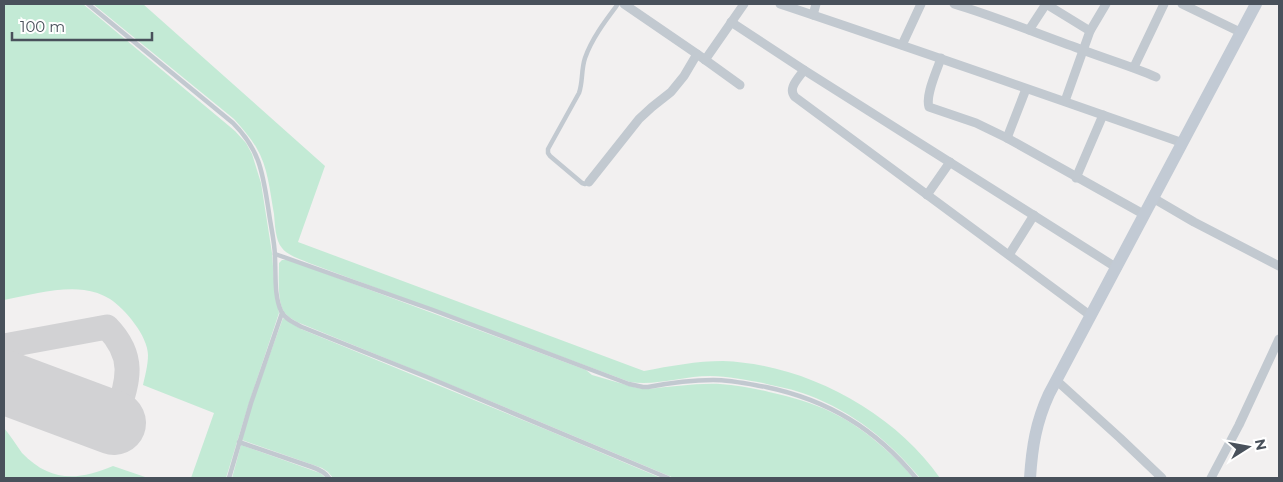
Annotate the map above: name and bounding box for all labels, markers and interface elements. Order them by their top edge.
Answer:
scale bar [12,10,152,42]
text: 100 m [20,17,65,36]
north arrow [1223,422,1273,472]
text: N [1251,437,1271,452]

